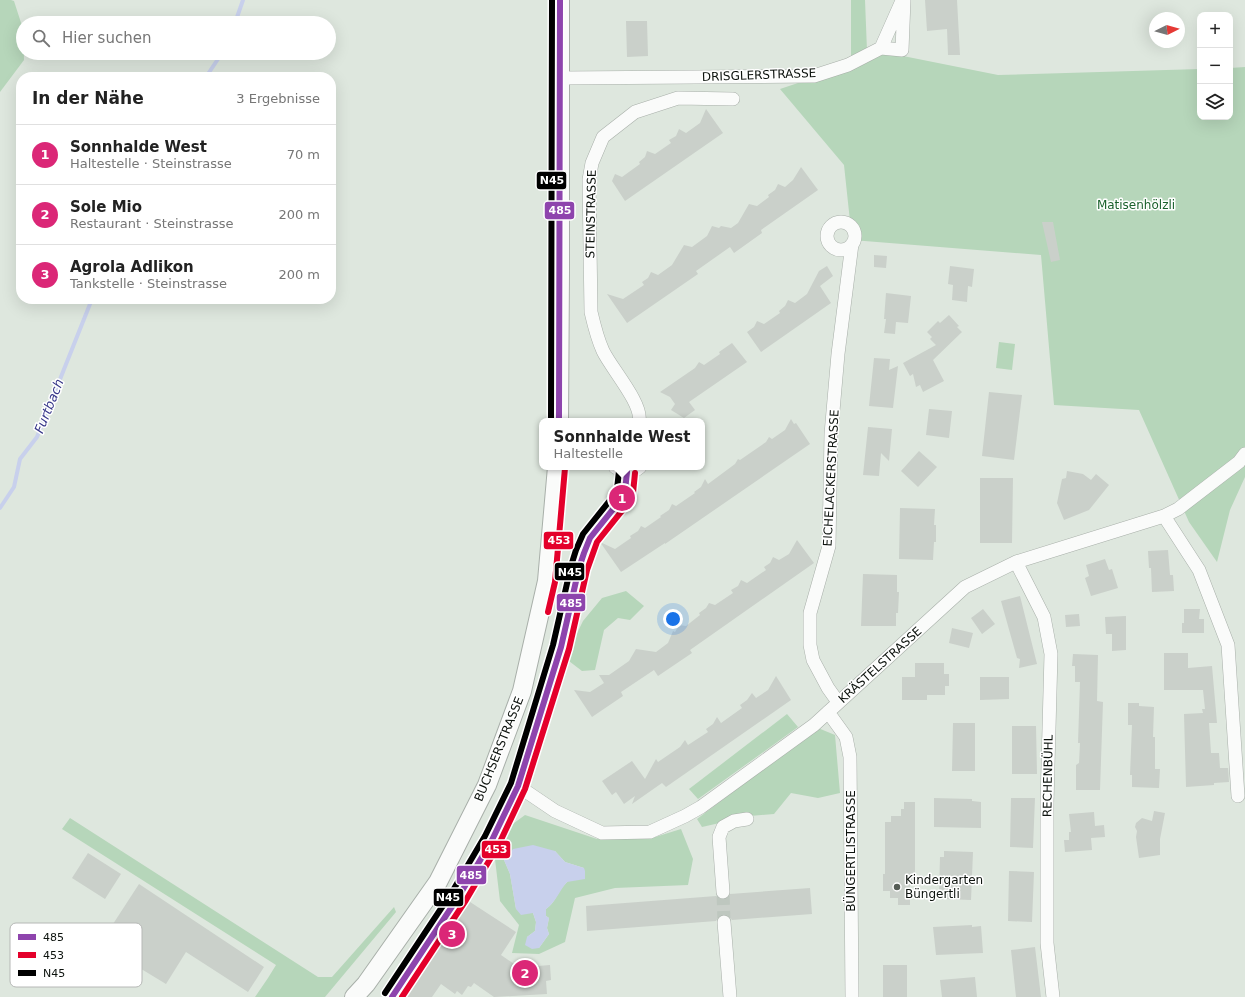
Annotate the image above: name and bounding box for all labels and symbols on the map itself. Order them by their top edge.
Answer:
north arrow [1149,12,1185,48]
street label: DRISGLERSTRASSE [702,66,816,84]
street label: STEINSTRASSE [583,169,599,259]
line badge: N45 [536,171,567,190]
text: N45 [540,174,564,187]
park label: Matisenhölzli [1097,198,1175,212]
line badge: 485 [544,201,575,220]
text: 485 [549,204,571,217]
water label: Furtbach [31,377,67,435]
street label: EICHELACKERSTRASSE [820,409,842,547]
pin: 1 [609,483,635,513]
line badge: 453 [543,531,574,550]
text: 453 [548,534,570,547]
line badge: N45 [554,562,585,581]
text: N45 [558,566,582,579]
line badge: 485 [556,593,586,612]
text: 485 [560,597,582,610]
your location [663,609,683,629]
street label: KRÄSTELSTRASSE [835,623,924,706]
street label: BUCHSERSTRASSE [472,695,526,803]
street label: RECHENBÜHL [1038,734,1056,817]
street label: BÜNGERTLISTRASSE [842,790,858,912]
line badge: 453 [481,840,511,859]
text: 453 [485,843,507,856]
line badge: 485 [456,865,487,885]
text: 485 [460,869,482,882]
place label: Kindergarten Büngertli [905,873,983,901]
marker: Kindergarten Büngertli [892,882,902,892]
line badge: N45 [433,888,464,907]
text: N45 [436,891,460,904]
pin: 3 [439,919,465,949]
legend [10,923,142,987]
text: 485 [43,931,64,944]
text: 453 [43,949,64,962]
pin: 2 [512,958,538,988]
text: N45 [43,967,65,980]

